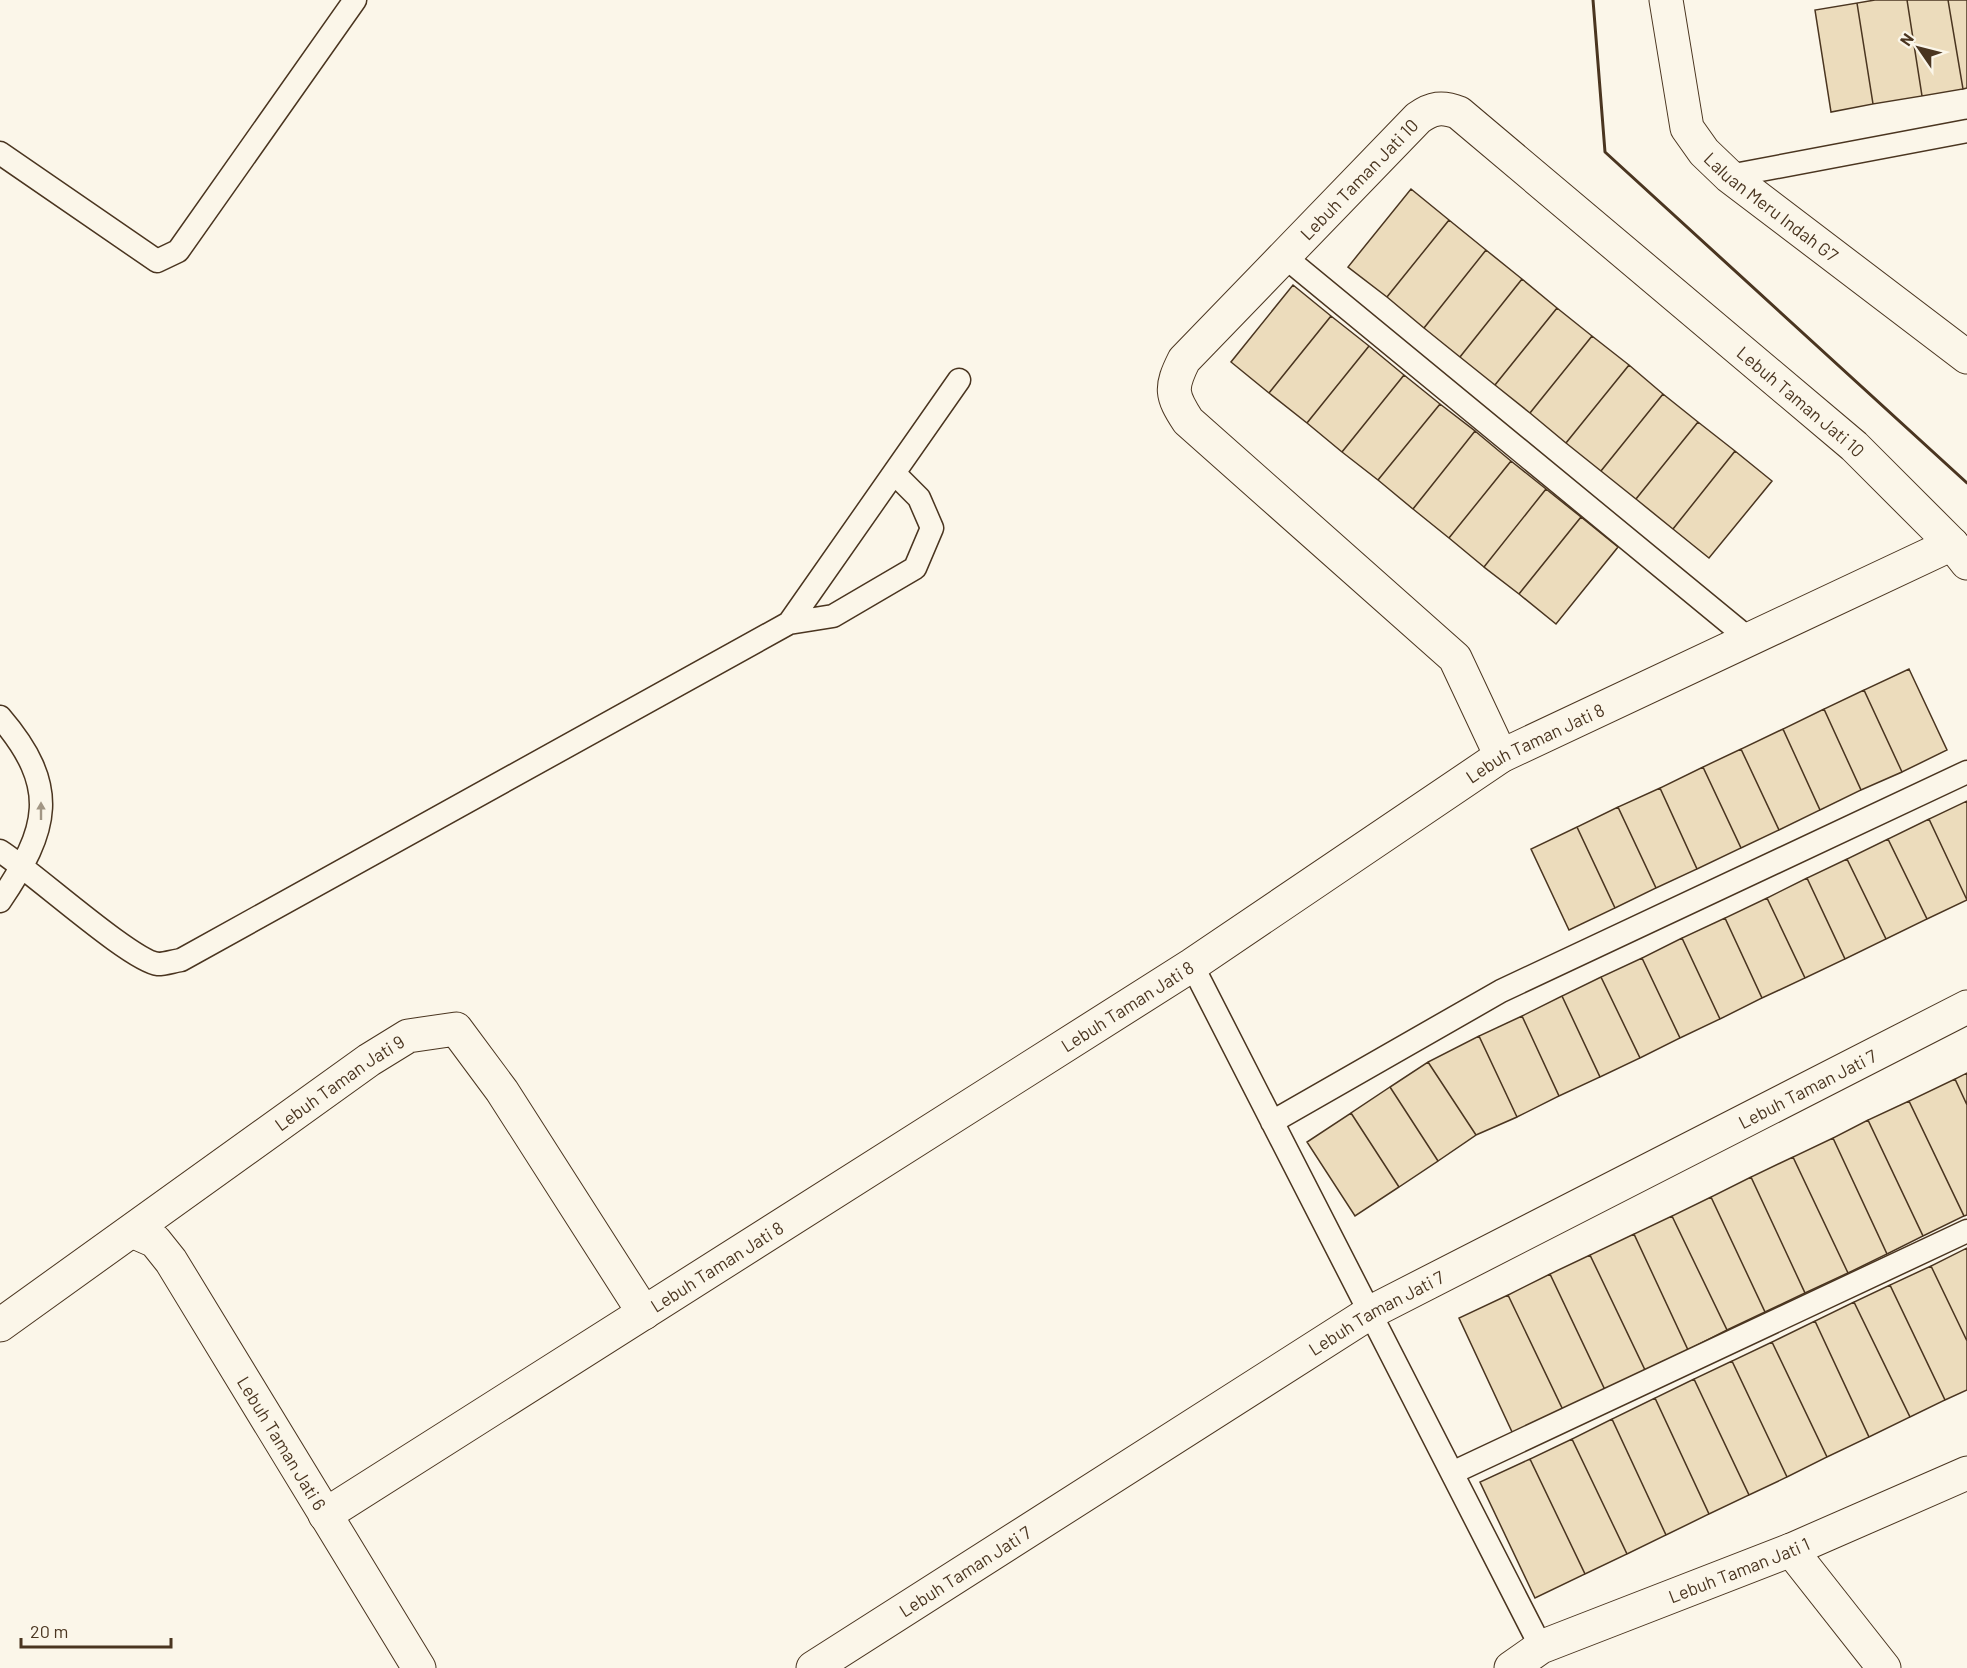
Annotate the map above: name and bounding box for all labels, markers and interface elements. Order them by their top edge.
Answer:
north arrow [1889,18,1949,78]
text: N [1895,29,1917,49]
street label: Lebuh Taman Jati 10 [1295,114,1422,244]
street label: Laluan Meru Indah G7 [1700,147,1843,266]
street label: Lebuh Taman Jati 10 [1733,341,1869,461]
street label: Lebuh Taman Jati 8 [1462,698,1608,788]
one-way arrow [36,801,46,820]
street label: Lebuh Taman Jati 8 [1057,956,1198,1056]
street label: Lebuh Taman Jati 9 [270,1030,408,1135]
street label: Lebuh Taman Jati 7 [1735,1044,1880,1133]
street label: Lebuh Taman Jati 8 [646,1216,787,1317]
street label: Lebuh Taman Jati 7 [1304,1265,1448,1360]
street label: Lebuh Taman Jati 6 [233,1372,331,1514]
street label: Lebuh Taman Jati 7 [895,1521,1035,1621]
street label: Lebuh Taman Jati 1 [1665,1532,1813,1608]
scale bar [21,1611,171,1649]
text: 20 m [30,1620,68,1642]

